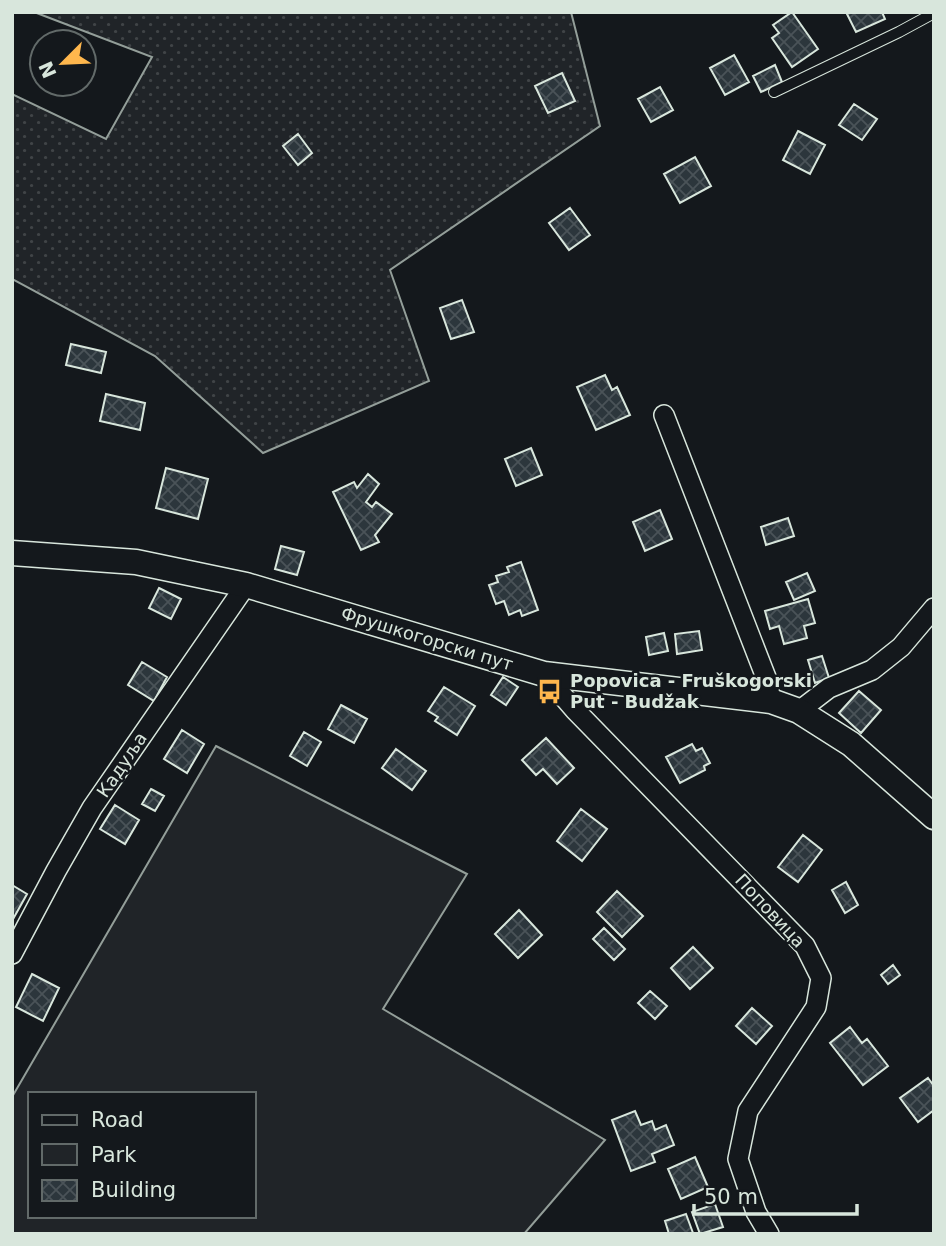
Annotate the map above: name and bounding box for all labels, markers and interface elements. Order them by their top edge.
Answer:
north arrow [28,28,98,98]
text: N [34,58,61,82]
street label: Фрушкогорски пут [339,602,516,675]
place label: Popovica - Fruškogorski Put - Budžak [570,670,812,712]
bus stop icon: Popovica - Fruškogorski Put - Budžak [536,677,564,705]
street label: Кадуља [92,728,151,801]
street label: Поповица [731,870,810,952]
legend [28,1092,256,1218]
text: Road [91,1108,144,1132]
text: Park [91,1143,137,1167]
scale bar [694,1172,857,1216]
text: Building [91,1178,176,1202]
text: 50 m [704,1185,758,1209]

